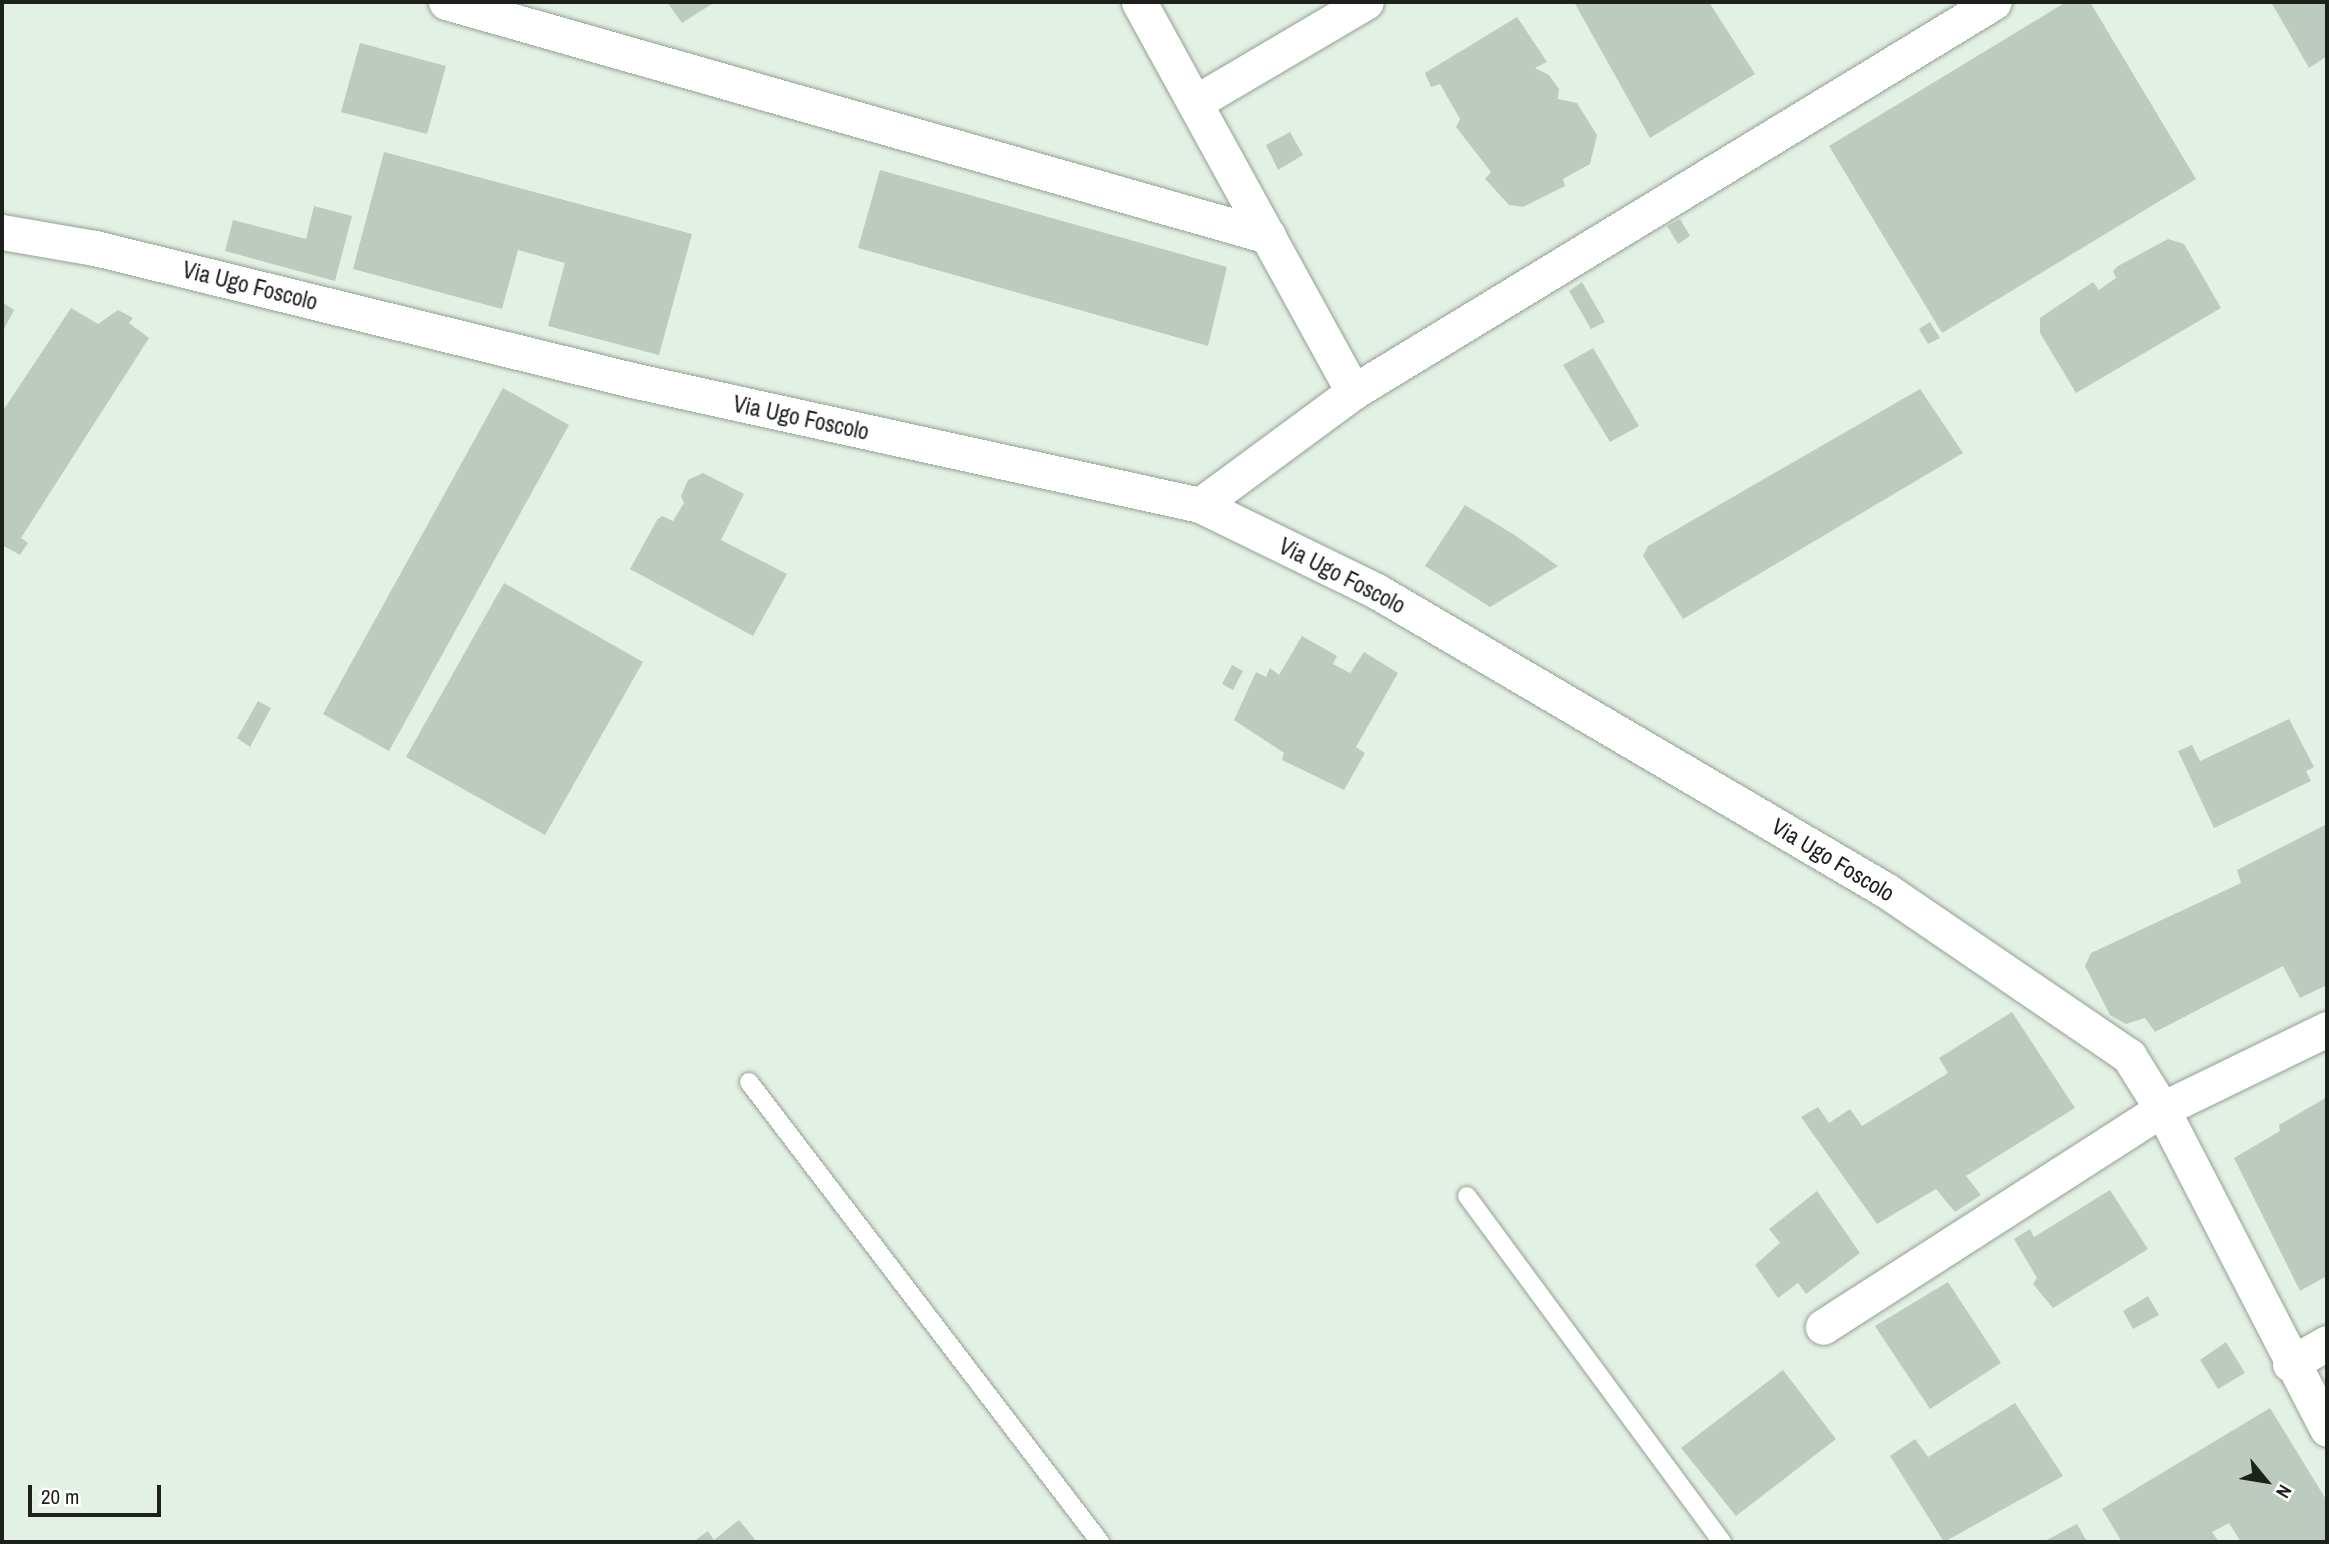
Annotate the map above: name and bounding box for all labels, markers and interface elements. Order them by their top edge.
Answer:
street label: Via Ugo Foscolo [180,256,320,316]
street label: Via Ugo Foscolo [731,390,871,446]
street label: Via Ugo Foscolo [1274,532,1410,620]
street label: Via Ugo Foscolo [1767,813,1899,907]
north arrow [2231,1446,2301,1516]
scale bar [32,1470,164,1514]
text: N [2270,1480,2298,1503]
text: 20 m [41,1482,79,1511]

